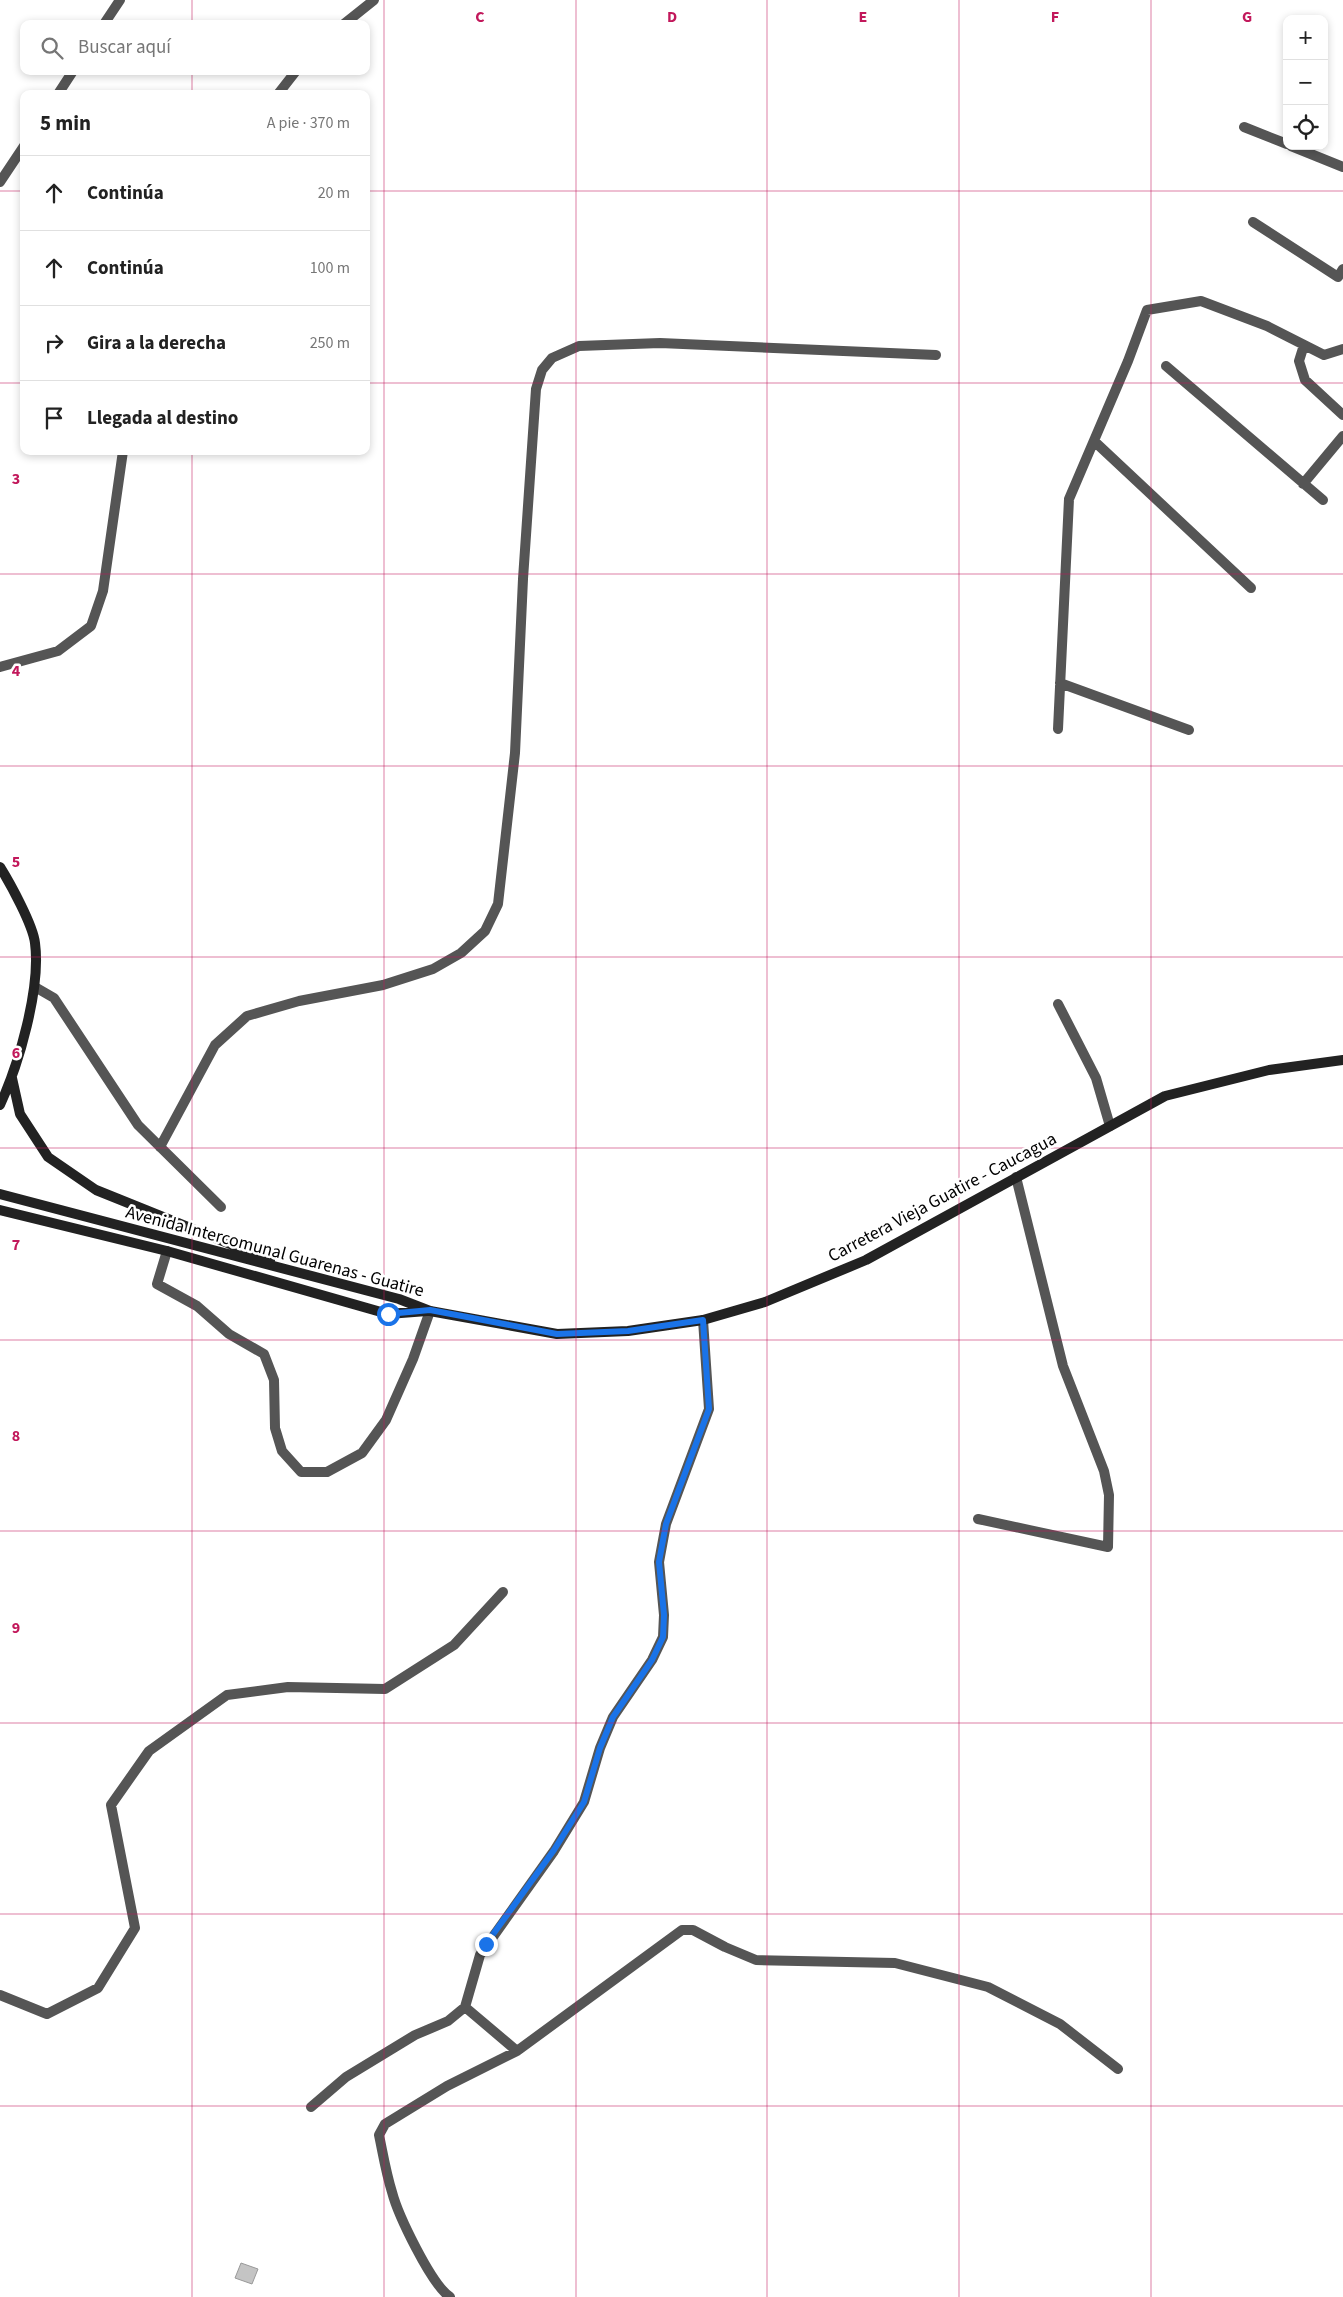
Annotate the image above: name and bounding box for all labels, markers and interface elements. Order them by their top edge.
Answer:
text: C [475,6,485,28]
text: D [667,6,677,28]
text: E [859,6,867,28]
text: F [1051,6,1059,28]
text: G [1242,6,1252,28]
map controls [1283,15,1328,150]
button: + [1283,15,1328,60]
search box [20,20,370,75]
icon: search [38,34,66,62]
text: Buscar aquí [78,34,171,61]
button: − [1283,60,1328,105]
button: locate [1283,105,1328,150]
text: 5 min [40,108,91,138]
text: A pie · 370 m [267,112,350,134]
icon: ahead [40,179,68,207]
text: Continúa [87,180,164,207]
text: 20 m [318,182,350,204]
icon: ahead [40,254,68,282]
text: Continúa [87,255,164,282]
text: 100 m [310,257,350,279]
icon: right [40,329,68,357]
text: Gira a la derecha [87,330,226,357]
text: 250 m [310,332,350,354]
icon: arrive [40,404,68,432]
text: Llegada al destino [87,405,238,432]
text: 3 [12,468,20,490]
text: 4 [12,660,21,682]
text: 5 [12,851,20,873]
text: 6 [12,1042,20,1064]
street label: Carretera Vieja Guatire - Caucagua [824,1126,1061,1268]
street label: Avenida Intercomunal Guarenas - Guatire [123,1200,427,1303]
text: 7 [12,1234,20,1256]
route start [377,1303,400,1326]
text: 8 [12,1425,20,1447]
text: 9 [12,1617,20,1639]
route end [475,1933,498,1956]

